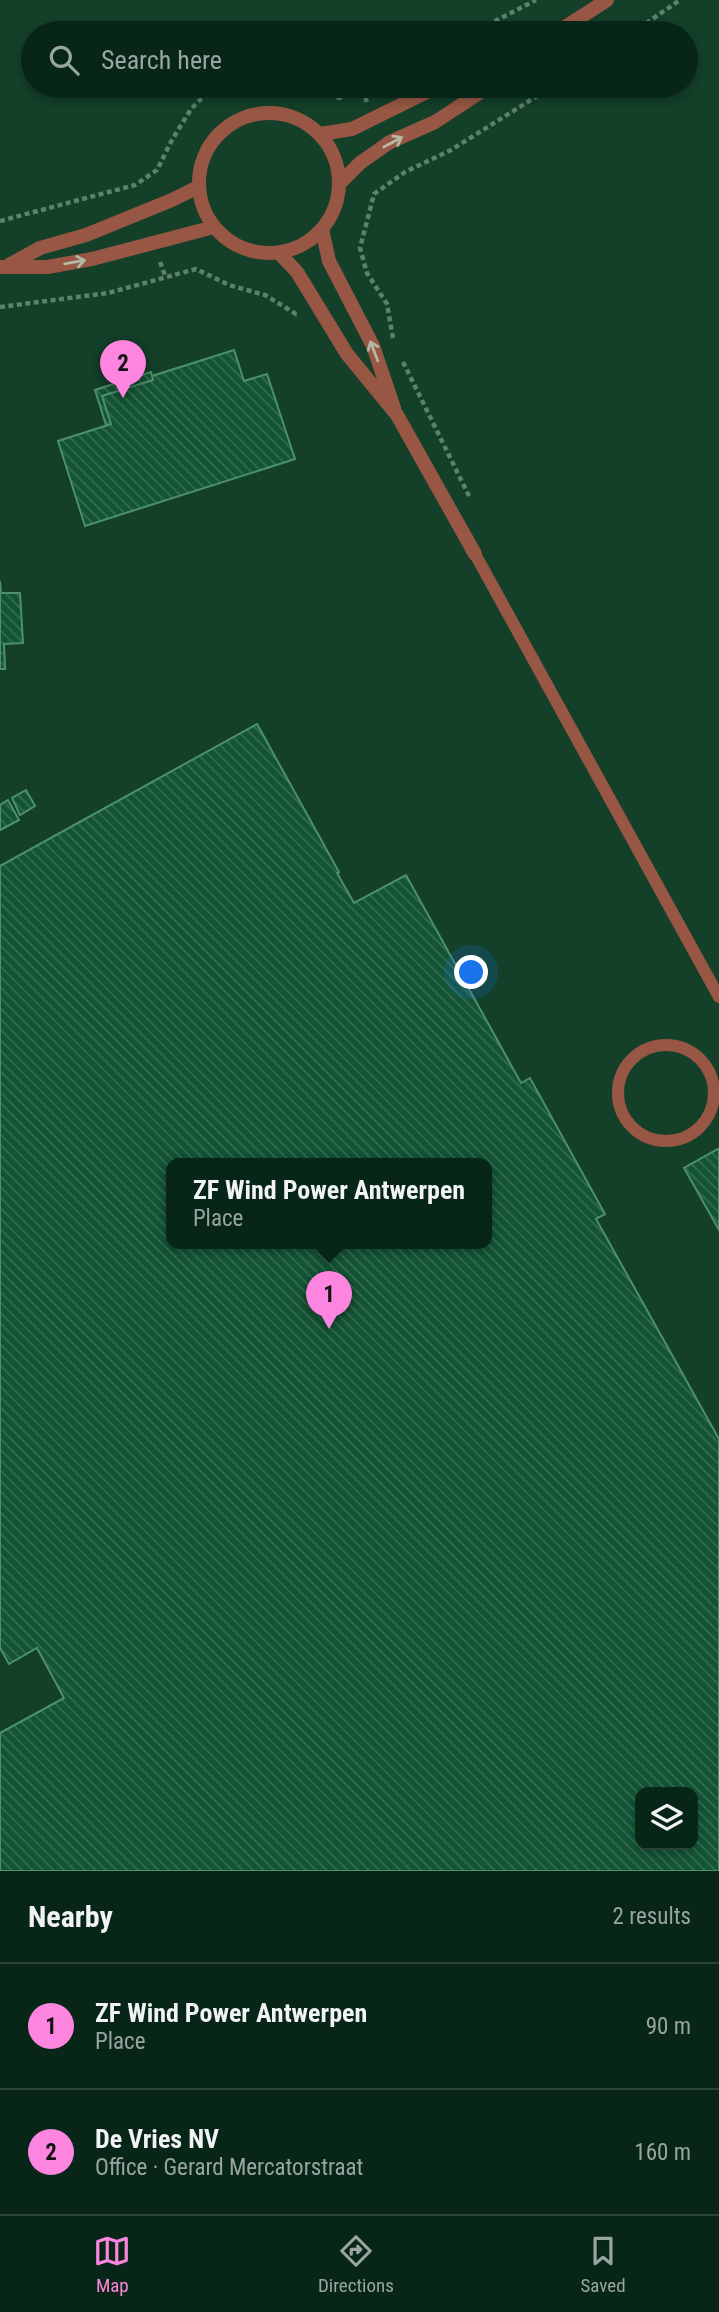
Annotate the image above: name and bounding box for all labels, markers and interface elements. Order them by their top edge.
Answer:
search box [21,21,698,98]
icon: search [45,41,83,79]
text: Search here [101,45,222,75]
one-way arrow [383,135,403,149]
one-way arrow [63,255,86,268]
pin: 2 [100,340,146,398]
one-way arrow [367,341,380,362]
your location [454,955,488,989]
popup [166,1158,492,1249]
text: ZF Wind Power Antwerpen [193,1175,465,1205]
text: Place [193,1205,243,1232]
pin: 1 [306,1271,352,1329]
map controls [635,1787,698,1850]
button: layers [635,1787,698,1850]
text: Nearby [28,1899,113,1934]
text: 2 results [613,1903,691,1930]
text: ZF Wind Power Antwerpen [95,1998,367,2028]
text: 1 [45,2013,57,2040]
text: 90 m [646,2013,691,2040]
text: Place [95,2028,145,2055]
text: De Vries NV [95,2124,219,2154]
text: 2 [45,2139,57,2166]
text: 160 m [634,2139,691,2166]
text: Office · Gerard Mercatorstraat [95,2154,363,2181]
tab: Map [93,2232,131,2297]
tab: Directions [318,2232,394,2297]
tab: Saved [580,2232,626,2297]

